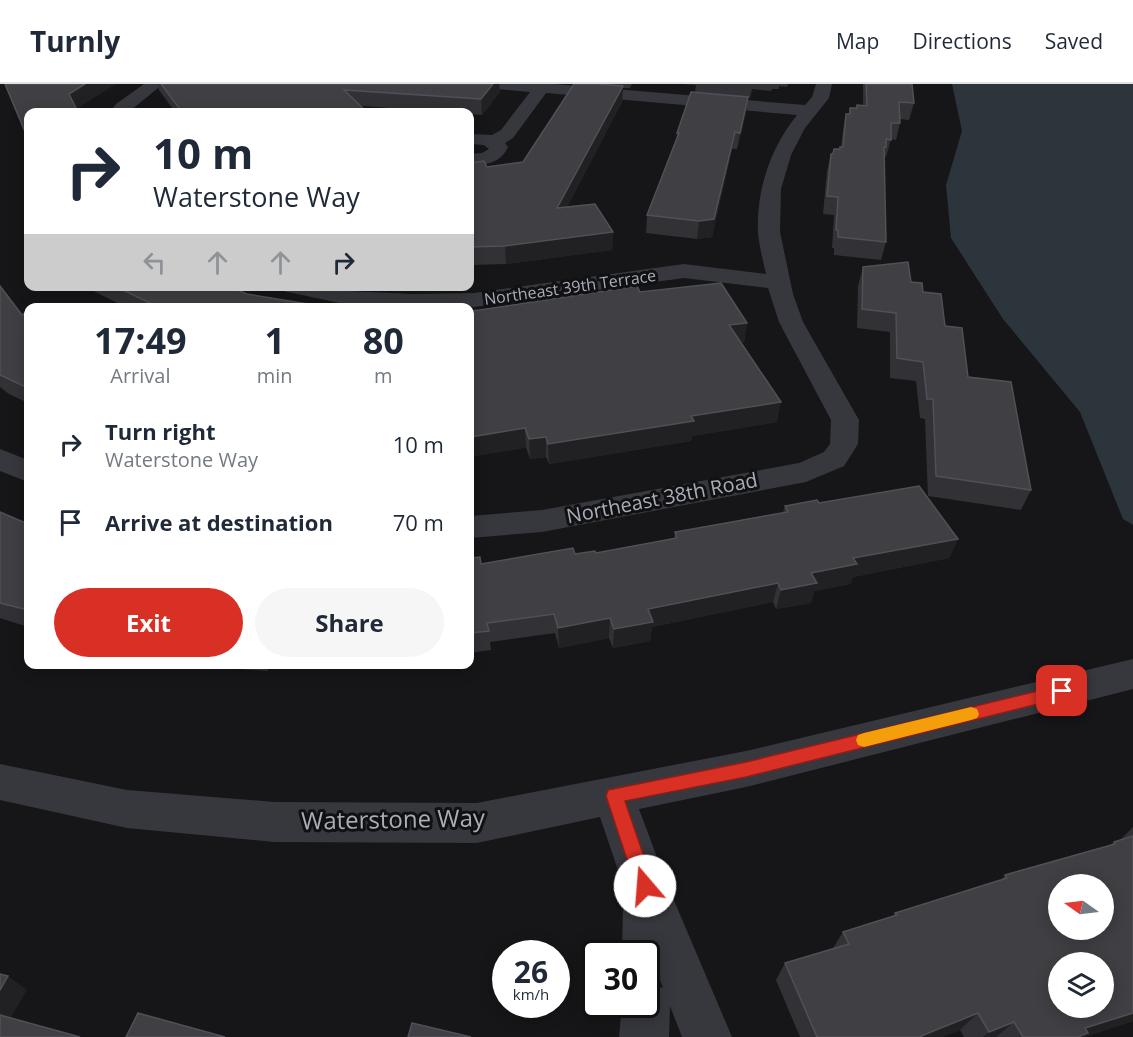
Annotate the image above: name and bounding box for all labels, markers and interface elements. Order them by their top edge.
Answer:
text: Turnly [30,22,120,60]
text: Map [836,27,879,55]
text: Directions [912,27,1012,55]
text: Saved [1045,27,1103,55]
text: 10 m [153,124,253,181]
icon: right [54,132,132,210]
text: Waterstone Way [153,178,360,215]
icon: left [138,246,171,279]
icon: ahead [201,246,234,279]
icon: ahead [264,246,297,279]
icon: right [327,246,360,279]
street label: Northeast 39th Terrace [483,264,657,310]
text: 17:49 [94,316,187,365]
text: 1 [264,316,285,365]
text: 80 [363,316,404,365]
text: Arrival [110,362,171,389]
text: min [257,362,293,389]
text: m [374,362,393,389]
text: Turn right [105,416,216,446]
icon: right [54,428,87,461]
text: 10 m [393,429,444,459]
text: Waterstone Way [105,446,258,473]
street label: Northeast 38th Road [564,466,760,529]
icon: arrive [54,506,87,539]
text: Arrive at destination [105,507,333,537]
text: 70 m [393,507,444,537]
button: Exit [54,588,243,657]
button: Share [255,588,444,657]
pin [1036,665,1087,716]
icon: arrive [1045,674,1078,707]
street label: Waterstone Way [301,800,486,837]
position arrow [613,854,677,918]
north arrow [1048,874,1114,940]
map controls [1048,874,1114,1018]
speed limit sign: 30 [582,940,660,1018]
text: 26 [514,951,548,992]
button: layers [1048,952,1114,1018]
text: km/h [513,984,549,1004]

